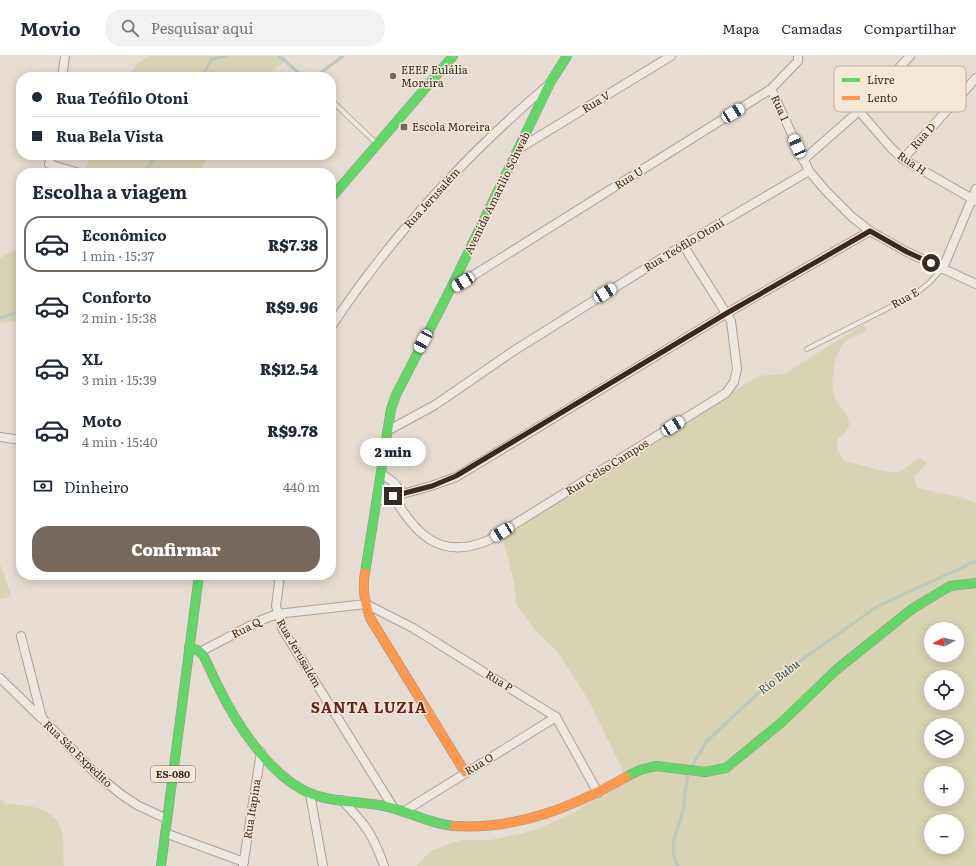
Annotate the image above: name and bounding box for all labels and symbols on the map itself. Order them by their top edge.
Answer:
place label: EEEF Eulália Moreira [401,61,468,90]
legend [834,66,966,112]
marker: EEEF Eulália Moreira [388,71,398,81]
text: Livre [867,71,895,87]
street label: Rua V [578,86,613,116]
text: Lento [867,89,897,105]
street label: Rua I [768,92,794,123]
car [720,102,746,124]
place label: Escola Moreira [412,118,490,134]
street label: Rua D [906,118,939,152]
marker: Escola Moreira [399,122,409,132]
street label: Avenida Amarilio Schwab [459,128,533,256]
car [787,133,807,159]
street label: Rua H [895,147,930,178]
street label: Rua U [611,162,646,192]
street label: Rua Jerusalém [400,163,463,231]
street label: Rua Teófilo Otoni [640,214,727,275]
route start [922,254,940,272]
car [450,271,476,293]
car [592,282,618,304]
street label: Rua E [888,283,921,311]
car [412,328,434,354]
car [660,415,686,437]
street label: Rua Celso Campos [562,434,651,498]
callout: 2 min [360,438,426,466]
route end [384,487,402,505]
car [489,521,515,543]
street label: Rua Q [228,612,264,641]
street label: Rua Jerusalém [274,615,326,690]
north arrow [924,622,964,662]
water label: Rio Bubu [754,654,804,698]
street label: Rua P [483,666,516,695]
district label: SANTA LUZIA [311,695,427,718]
street label: Rua São Expedito [41,716,117,790]
street label: Rua O [461,748,496,778]
road number: ES-080 [151,766,195,782]
street label: Rua Itapina [238,778,264,840]

